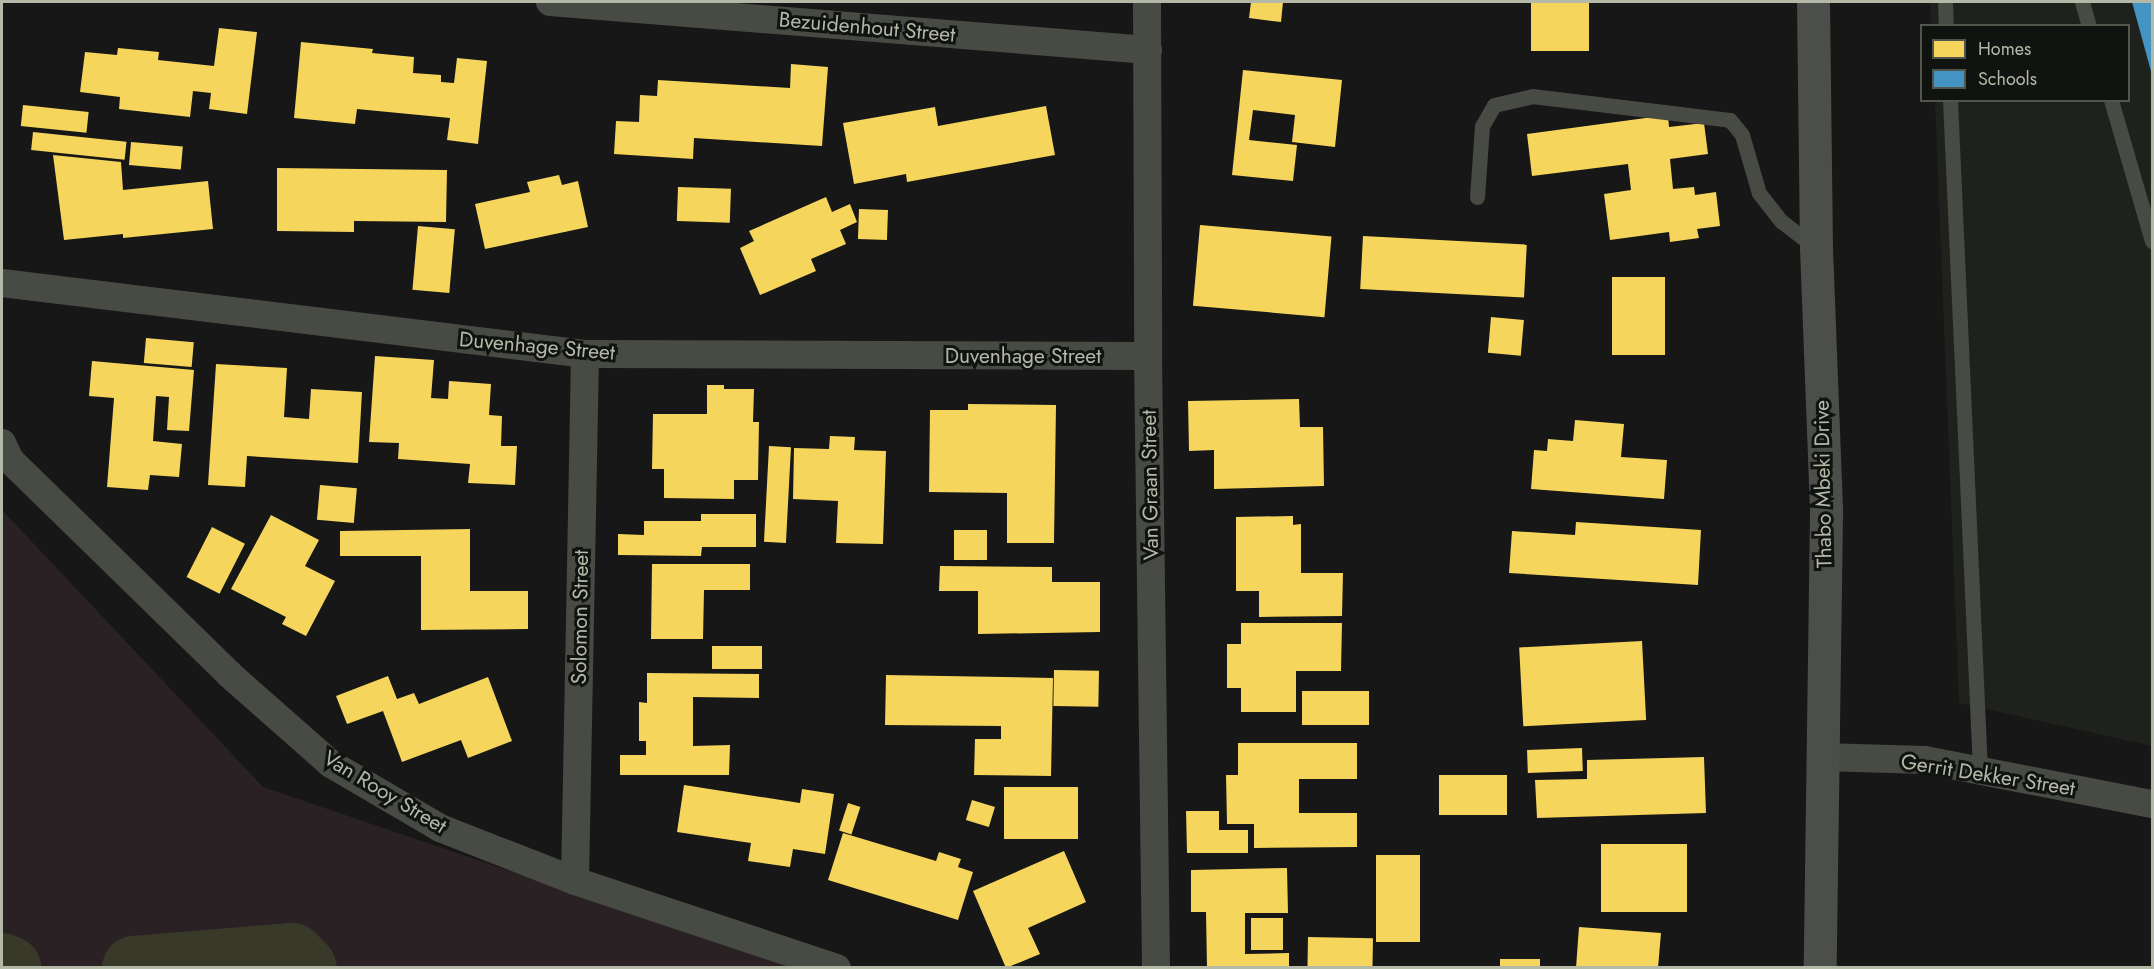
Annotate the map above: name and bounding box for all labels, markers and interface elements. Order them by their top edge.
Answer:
street label: Bezuidenhout Street [778,7,956,47]
legend [1920,24,2130,102]
text: Homes [1978,36,2031,62]
text: Schools [1978,66,2037,92]
street label: Duvenhage Street [458,327,616,365]
street label: Duvenhage Street [945,343,1101,369]
street label: Thabo Mbeki Drive [1809,400,1837,568]
street label: Van Graan Street [1136,410,1164,560]
street label: Solomon Street [566,550,594,684]
street label: Van Rooy Street [319,745,451,839]
street label: Gerrit Dekker Street [1899,749,2077,801]

